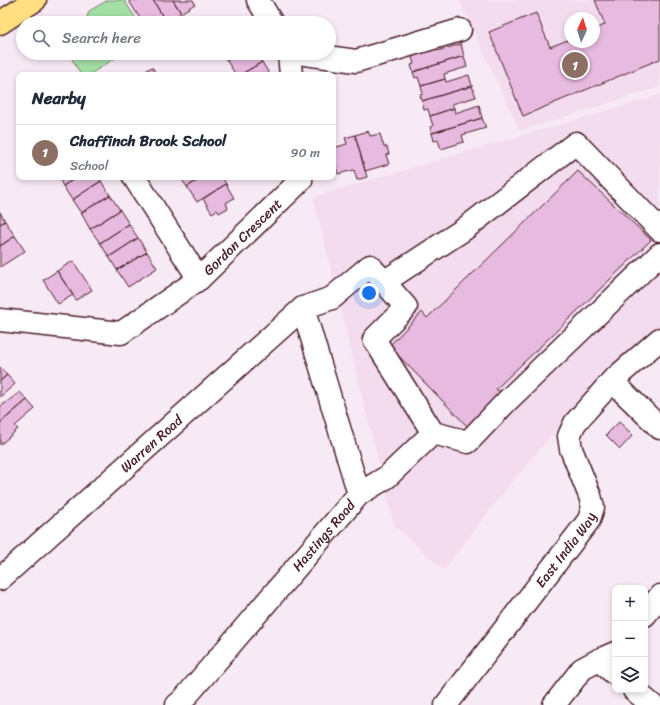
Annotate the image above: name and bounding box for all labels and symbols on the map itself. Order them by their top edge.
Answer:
north arrow [564,12,600,48]
pin: 1 [562,50,588,80]
street label: Gordon Crescent [197,192,288,282]
your location [359,283,379,303]
street label: Warren Road [114,408,190,479]
street label: Hastings Road [286,493,363,578]
street label: East India Way [529,509,604,593]

